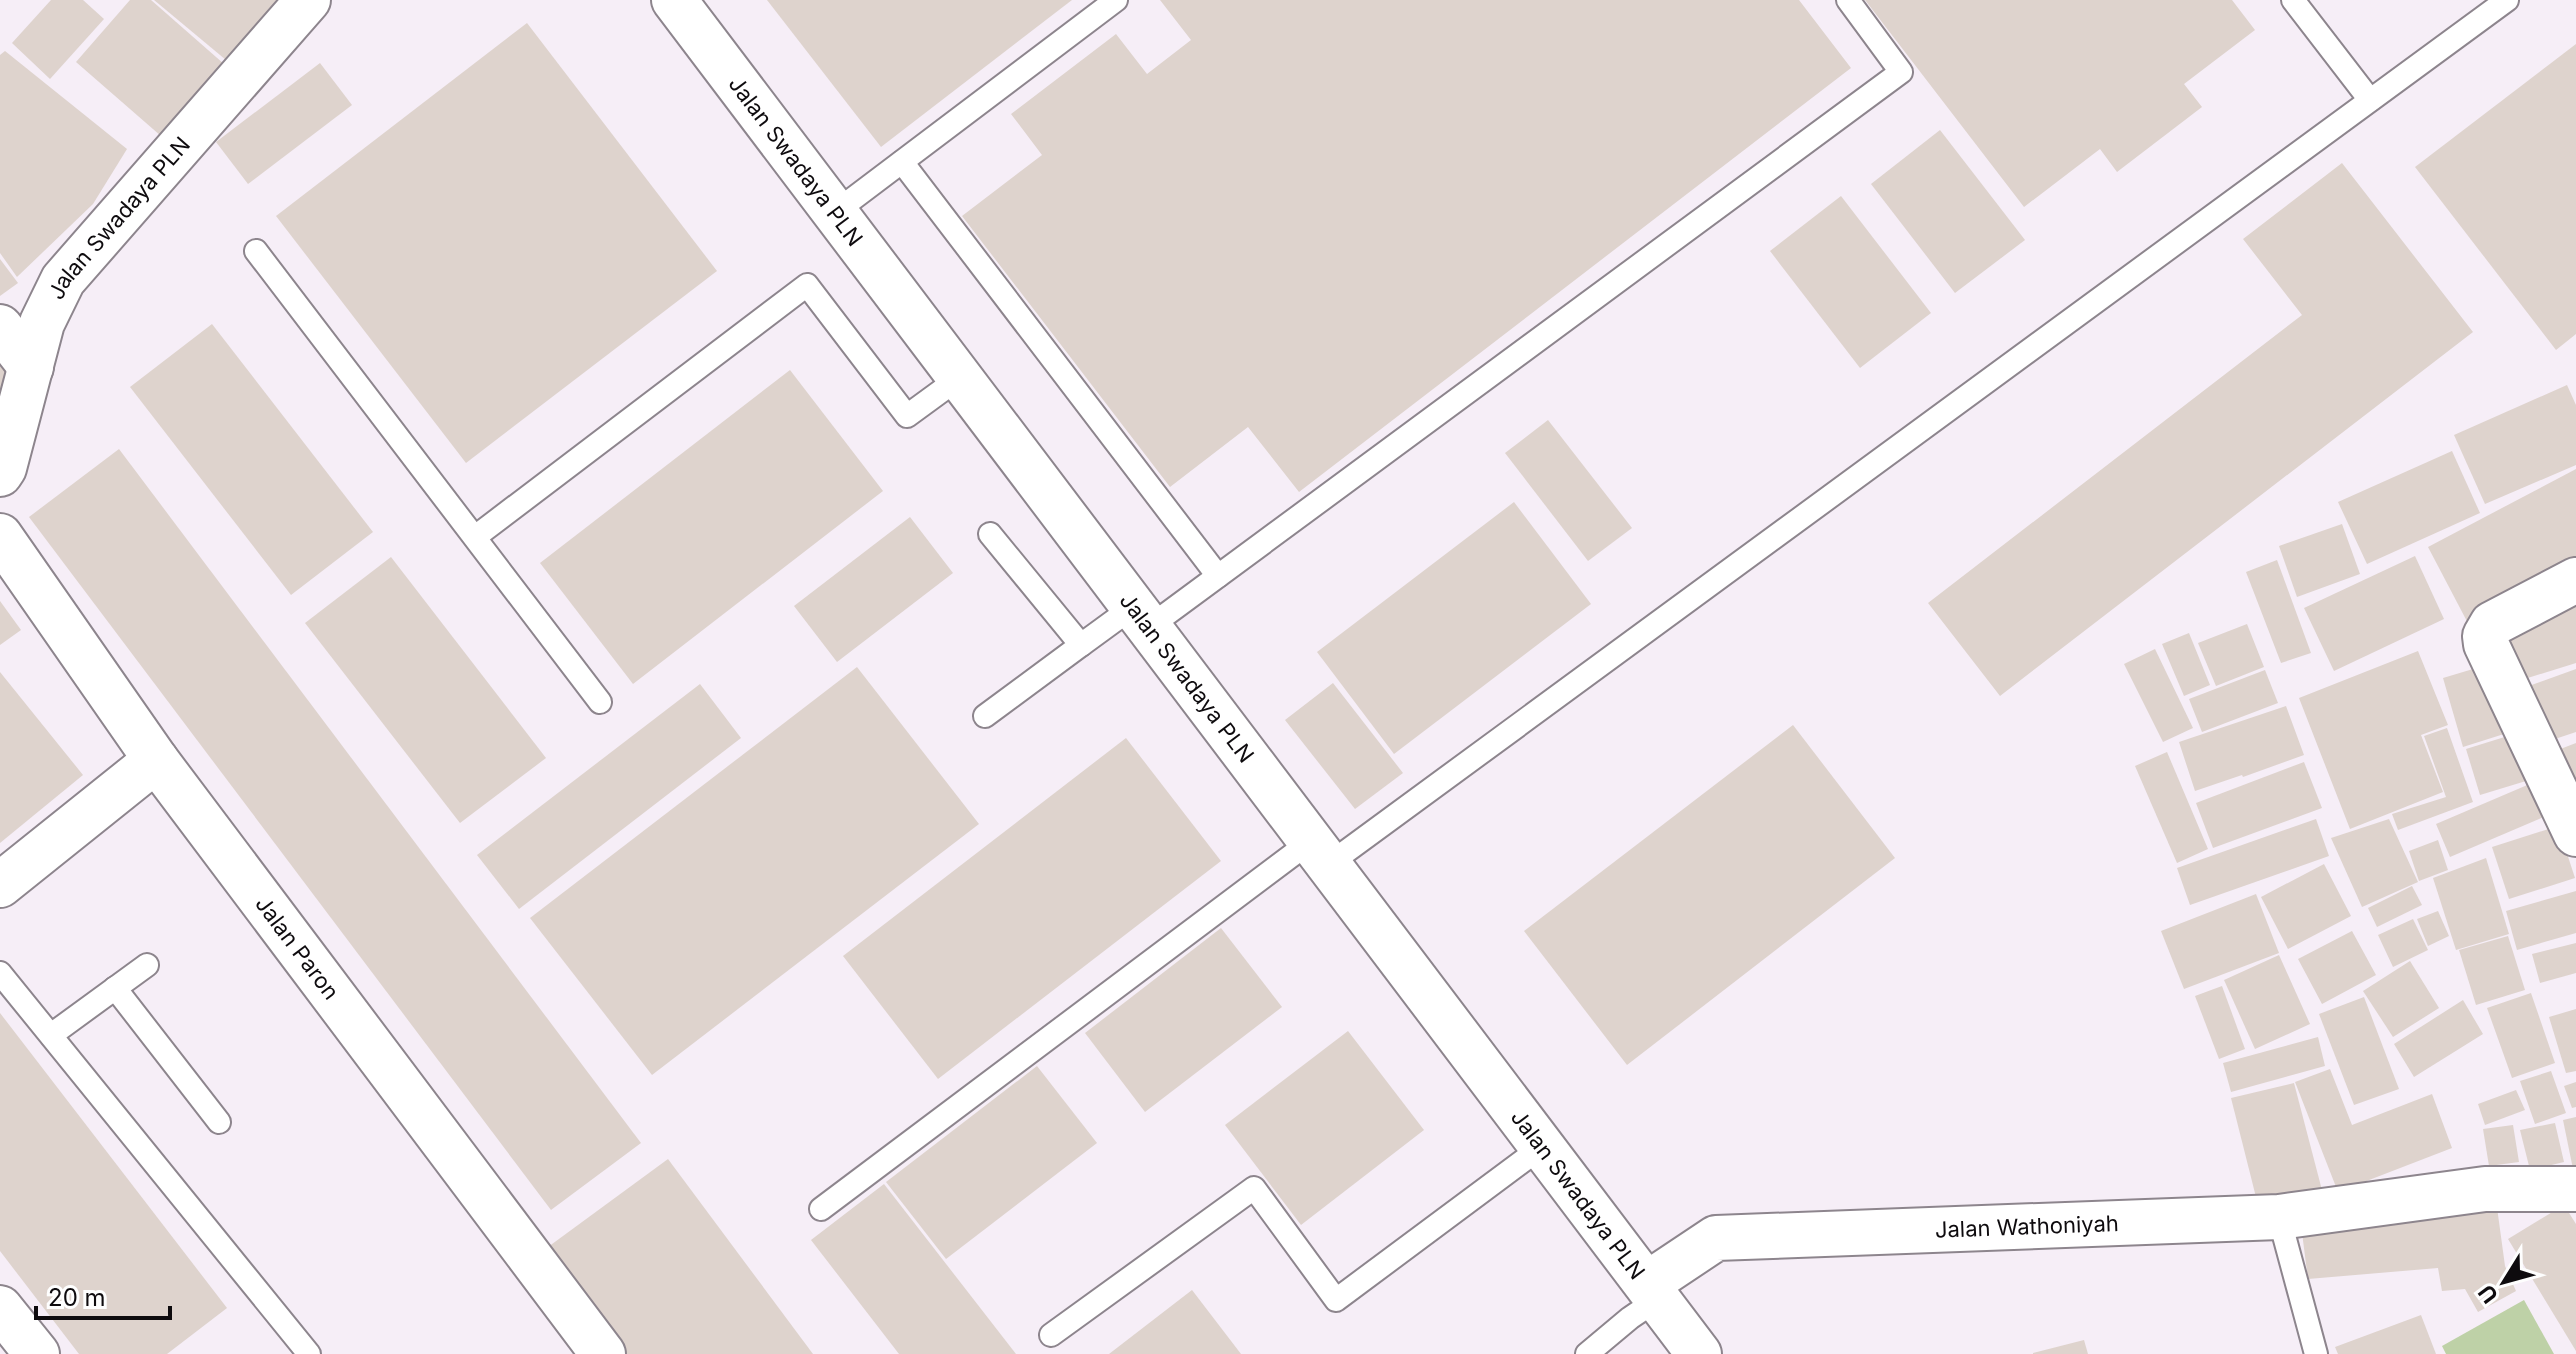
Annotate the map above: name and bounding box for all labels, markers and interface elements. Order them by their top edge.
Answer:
street label: Jalan Swadaya PLN [723,71,868,251]
street label: Jalan Swadaya PLN [43,132,195,304]
street label: Jalan Swadaya PLN [1115,588,1259,768]
street label: Jalan Paron [250,891,344,1004]
street label: Jalan Swadaya PLN [1506,1105,1651,1284]
street label: Jalan Wathoniyah [1934,1210,2119,1243]
north arrow [2464,1242,2544,1322]
scale bar [36,1270,170,1320]
text: U [2473,1280,2503,1308]
text: 20 m [48,1283,106,1312]

